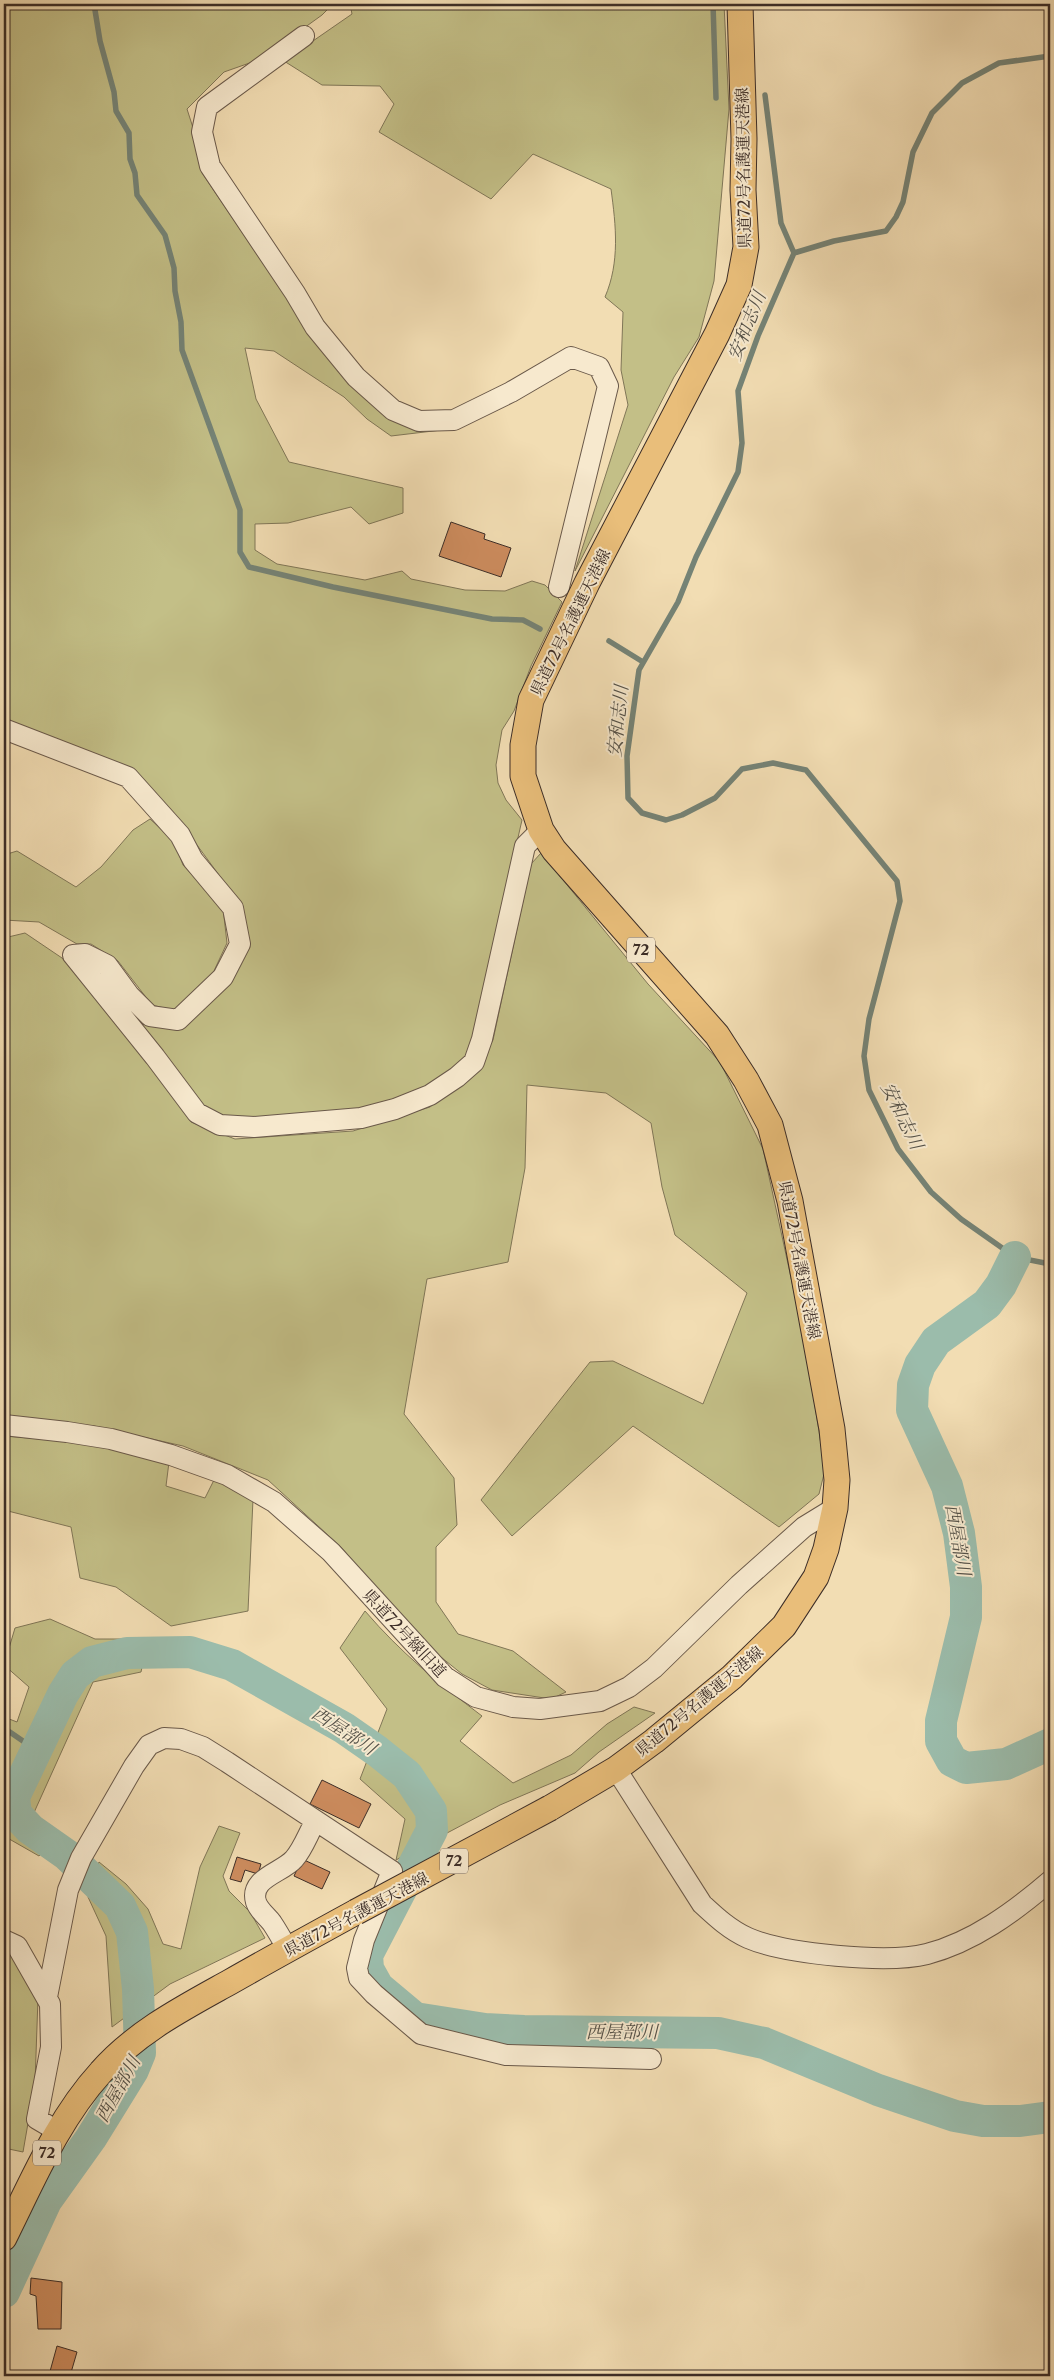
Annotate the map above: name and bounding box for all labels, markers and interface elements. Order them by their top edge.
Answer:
street label: 県道72号名護運天港線 [732,87,754,249]
water label: 安和志川 [723,287,771,363]
street label: 県道72号名護運天港線 [526,545,614,699]
water label: 安和志川 [603,682,633,758]
road number: 72 [627,938,655,962]
water label: 安和志川 [876,1079,929,1155]
street label: 県道72号名護運天港線 [775,1179,825,1341]
water label: 西屋部川 [941,1503,975,1579]
street label: 県道72号線旧道 [359,1585,451,1681]
street label: 県道72号名護運天港線 [631,1642,767,1760]
water label: 西屋部川 [308,1702,382,1761]
road number: 72 [440,1848,468,1874]
street label: 県道72号名護運天港線 [280,1867,432,1961]
water label: 西屋部川 [586,2021,660,2043]
water label: 西屋部川 [91,2050,146,2126]
road number: 72 [33,2140,61,2166]

